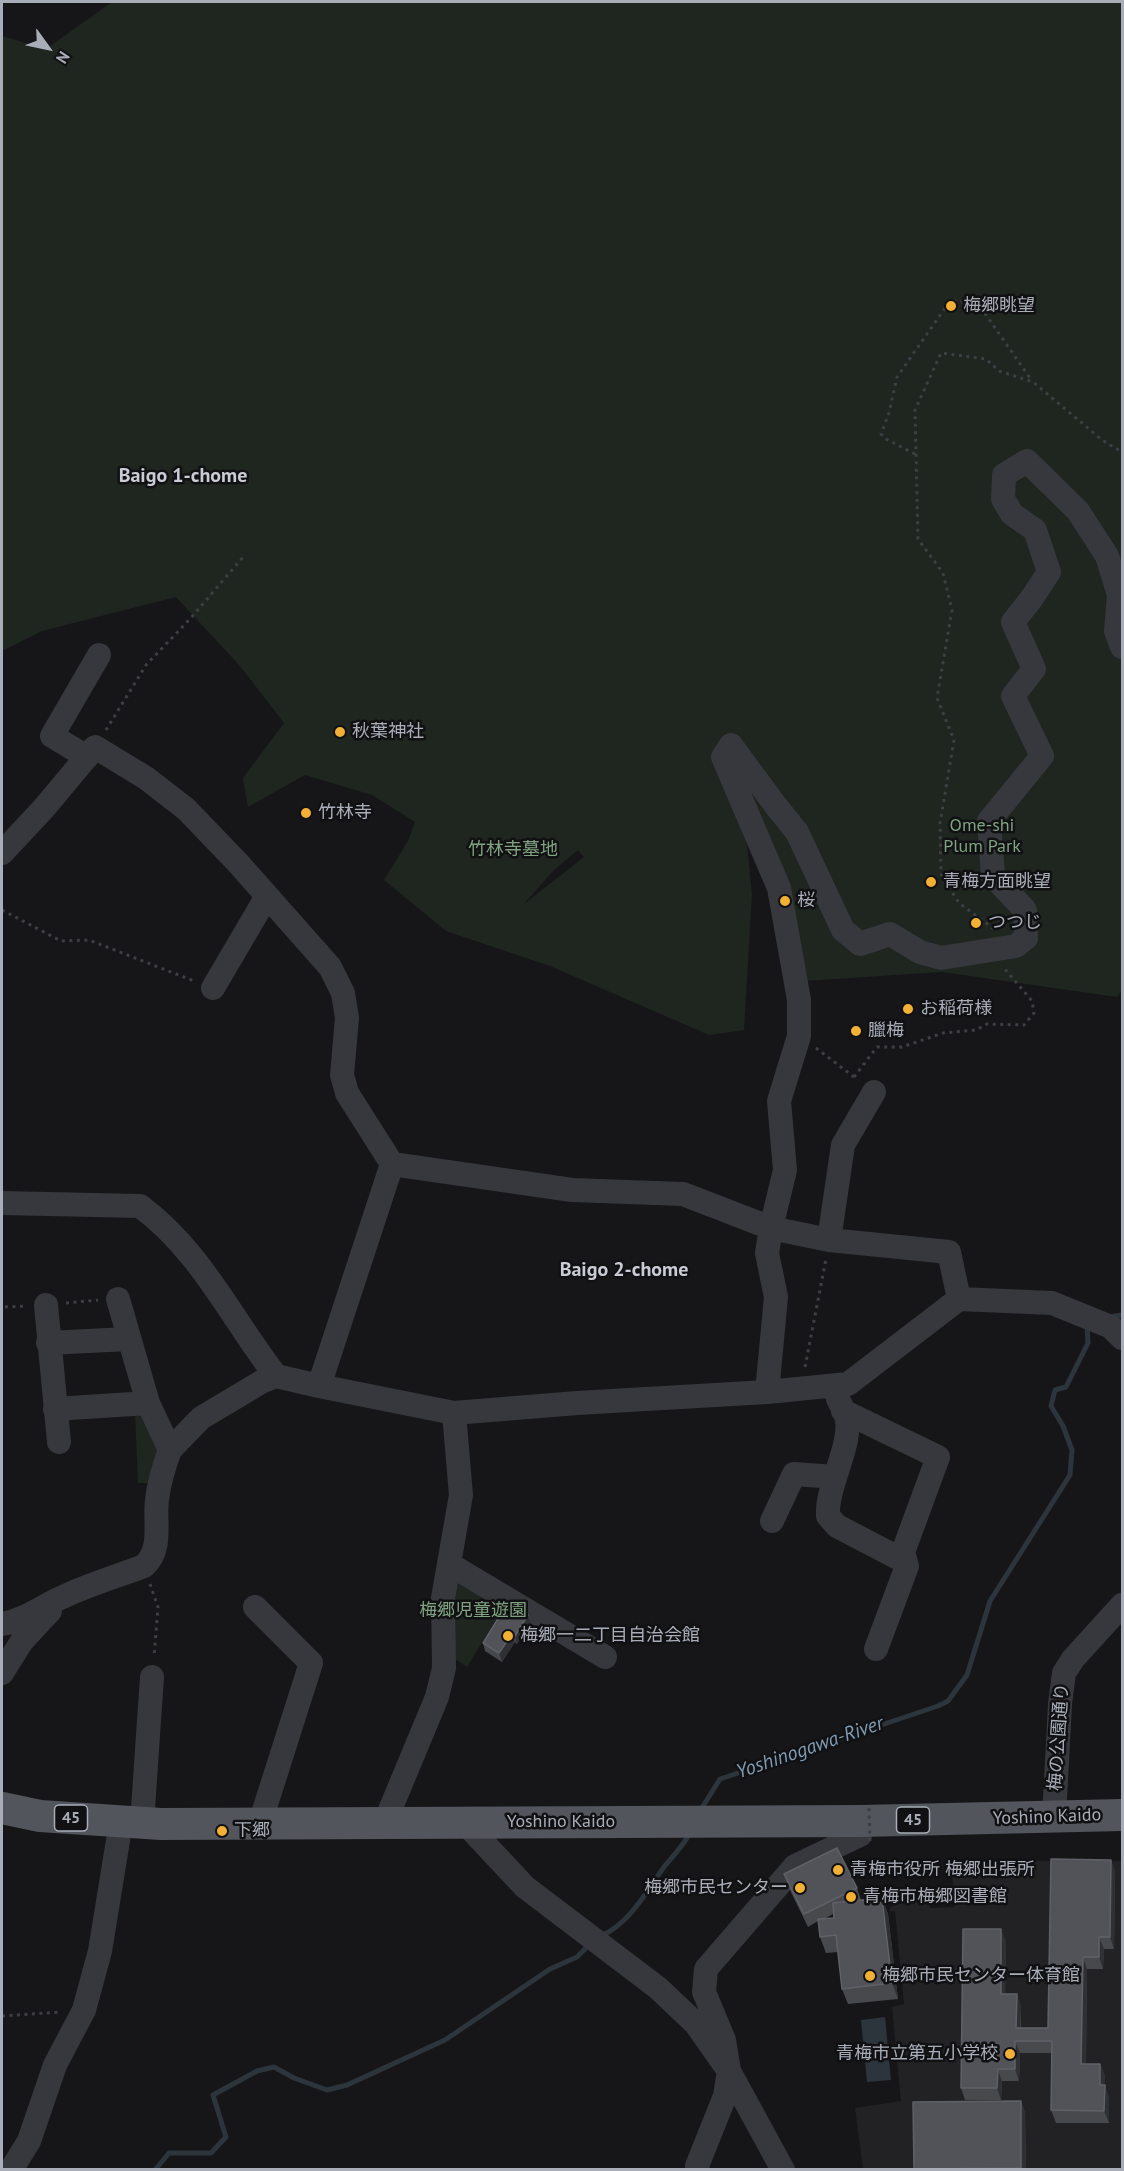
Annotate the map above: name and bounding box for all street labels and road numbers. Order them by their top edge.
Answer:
street label: 梅の公園通り [1044,1682,1074,1792]
street label: Yoshino Kaido [993,1804,1101,1830]
road number: 45 [54,1805,88,1831]
road number: 45 [896,1807,930,1833]
street label: Yoshino Kaido [507,1811,615,1833]

